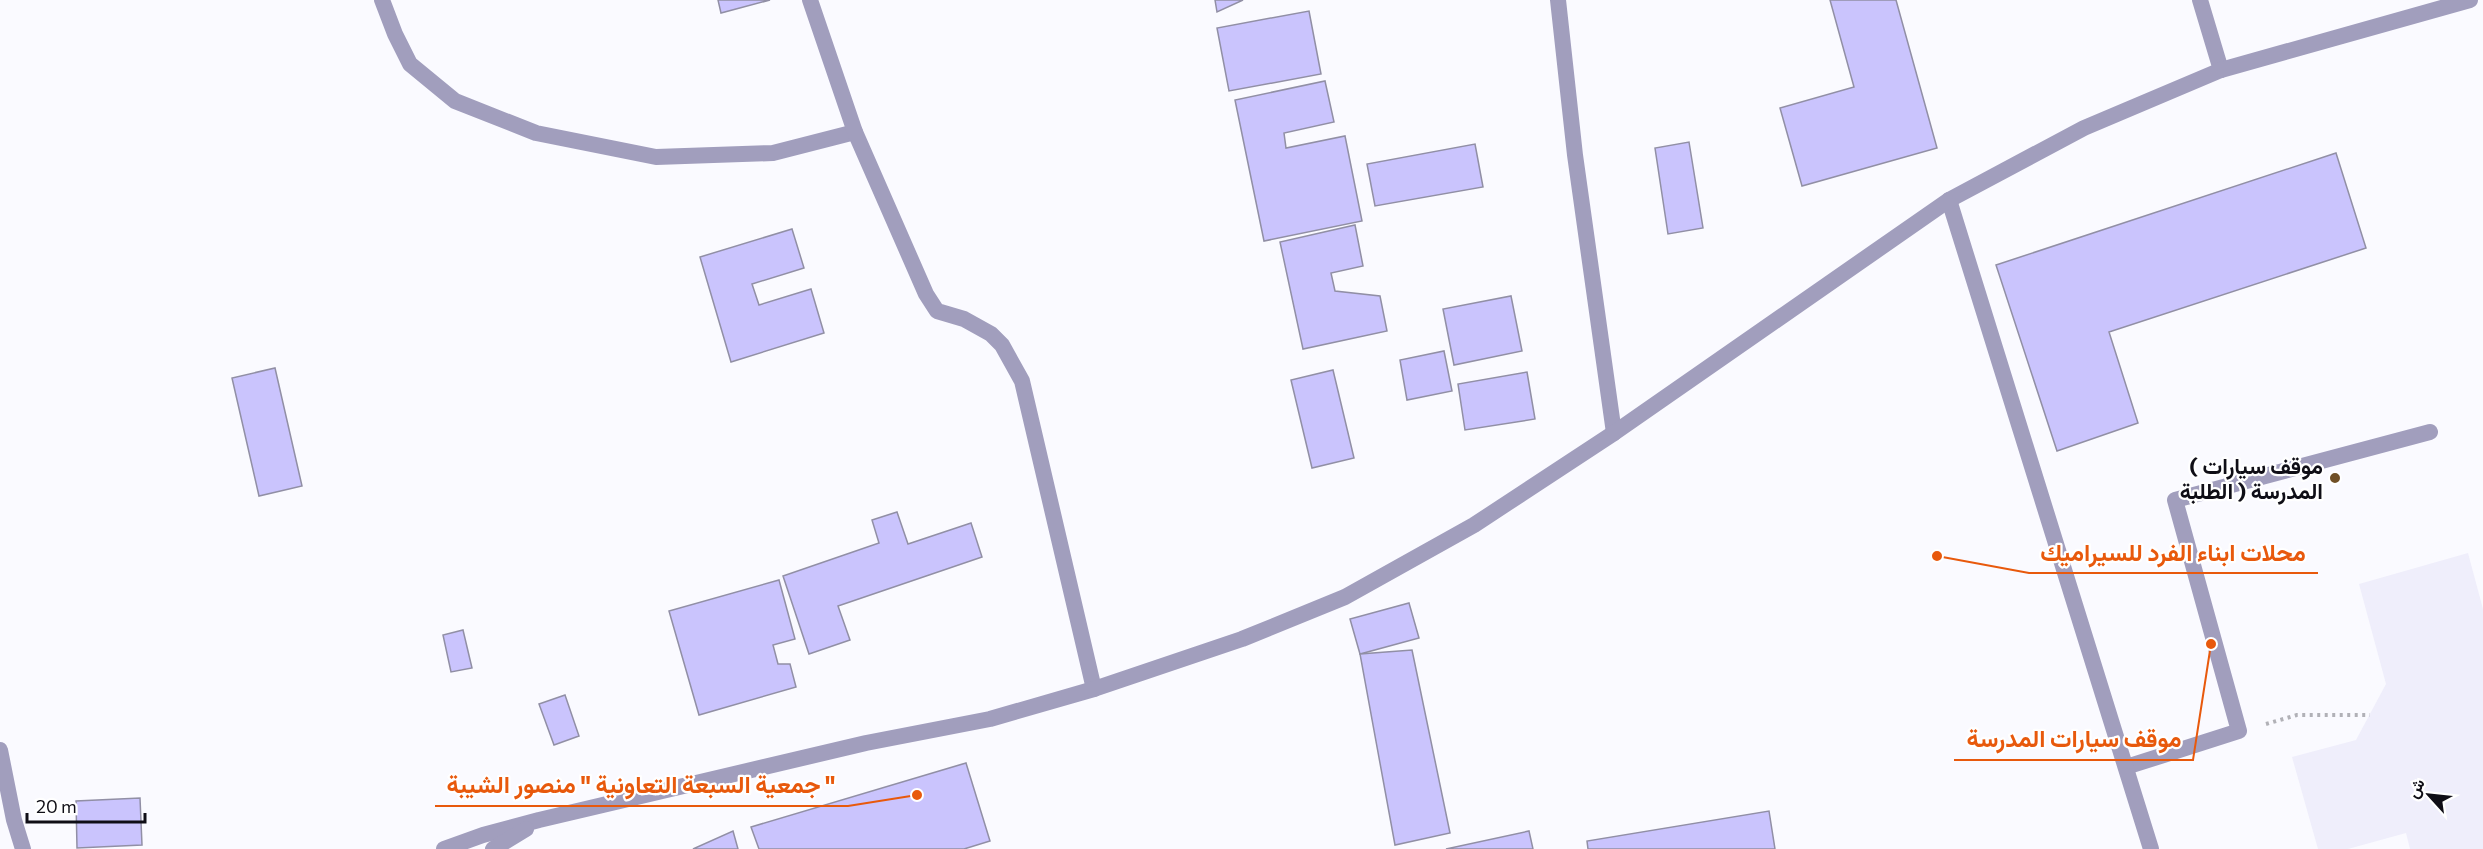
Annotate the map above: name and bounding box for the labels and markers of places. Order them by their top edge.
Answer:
place label: ( موقف سيارات المدرسة ( الطلبة [2180,452,2323,505]
marker: ( موقف سيارات المدرسة ( الطلبة [2328,471,2342,485]
callout: محلات ابناء الفرد للسيراميك [2029,531,2318,573]
callout: موقف سيارات المدرسة [1954,718,2193,760]
callout: جمعية السبعة التعاونية " منصور الشيبة " [435,764,848,806]

